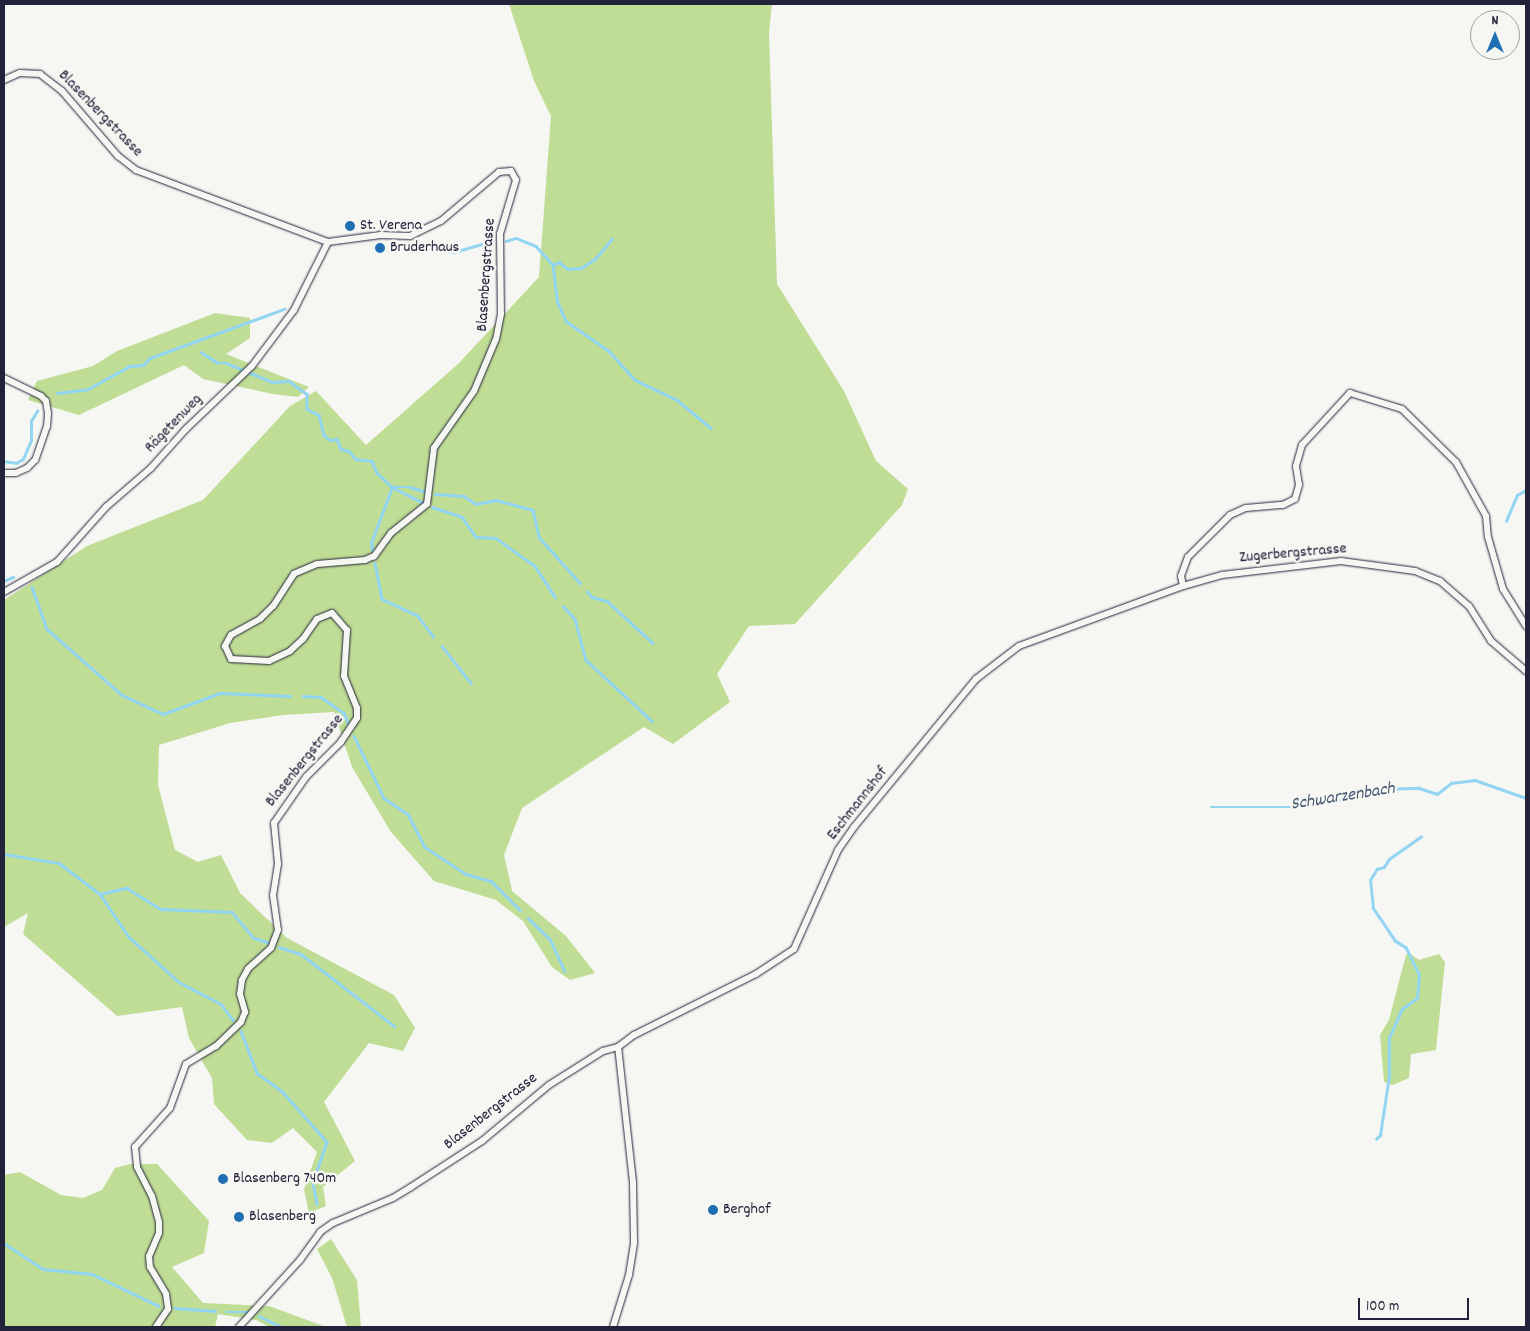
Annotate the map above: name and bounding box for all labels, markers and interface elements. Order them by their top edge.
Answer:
north arrow [1470,10,1520,60]
text: N [1492,11,1498,31]
street label: Blasenbergstrasse [54,66,146,162]
place label: St. Verena [360,216,422,236]
street label: Blasenbergstrasse [473,218,501,332]
marker: St. Verena [344,220,356,232]
place label: Bruderhaus [390,238,459,258]
marker: Bruderhaus [374,242,386,254]
street label: Rägetenweg [141,391,207,457]
street label: Zugerbergstrasse [1239,540,1347,568]
street label: Blasenbergstrasse [262,711,348,811]
street label: Eschmannshof [823,763,893,845]
water label: Schwarzenbach [1289,779,1397,817]
street label: Blasenbergstrasse [440,1069,542,1155]
place label: Blasenberg 740m [233,1169,336,1189]
marker: Blasenberg 740m [217,1173,229,1185]
place label: Berghof [723,1200,771,1220]
marker: Berghof [707,1204,719,1216]
place label: Blasenberg [249,1207,316,1227]
marker: Blasenberg [233,1211,245,1223]
scale bar [1360,1288,1471,1320]
text: 100 m [1366,1296,1399,1318]

